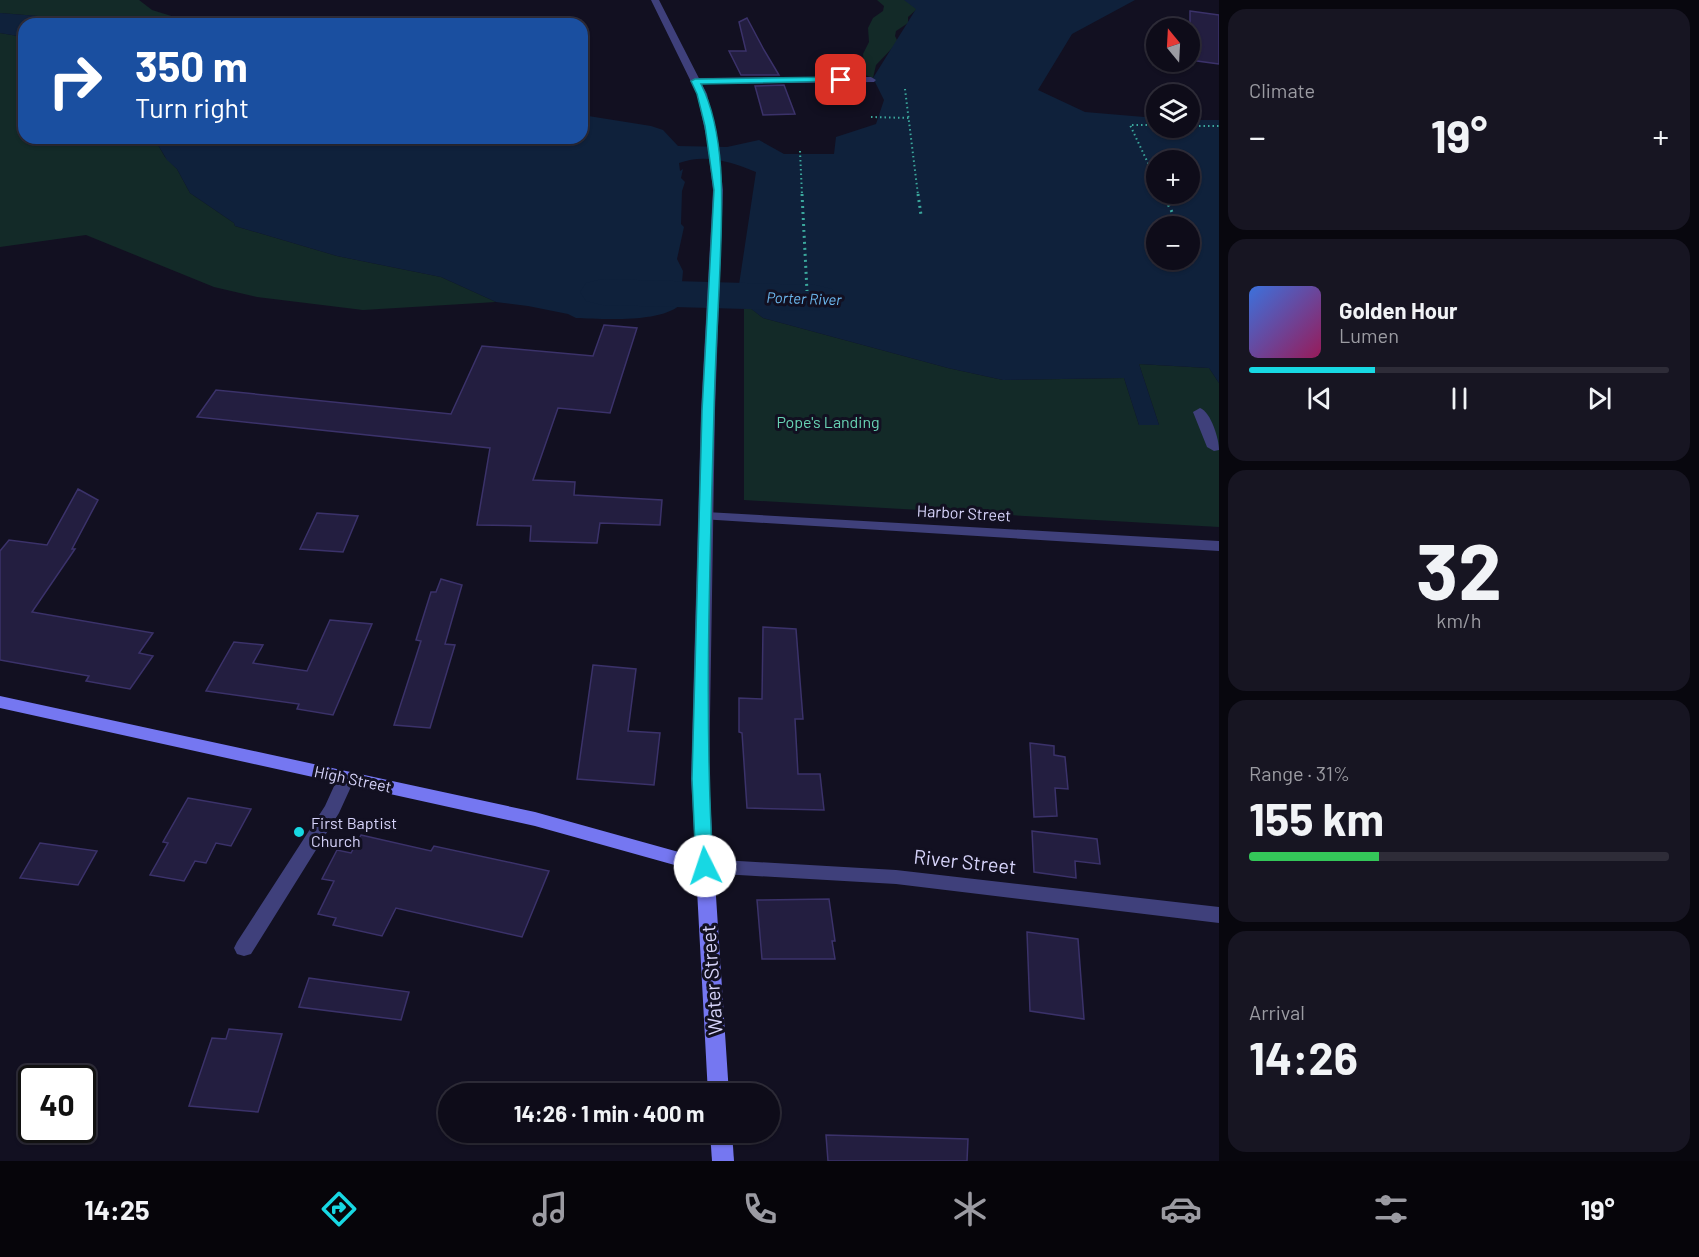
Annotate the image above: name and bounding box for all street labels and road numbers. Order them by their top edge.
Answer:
street label: Harbor Street [916,501,1012,524]
street label: High Street [313,761,394,796]
street label: River Street [913,844,1018,878]
street label: Water Street [695,924,727,1036]

